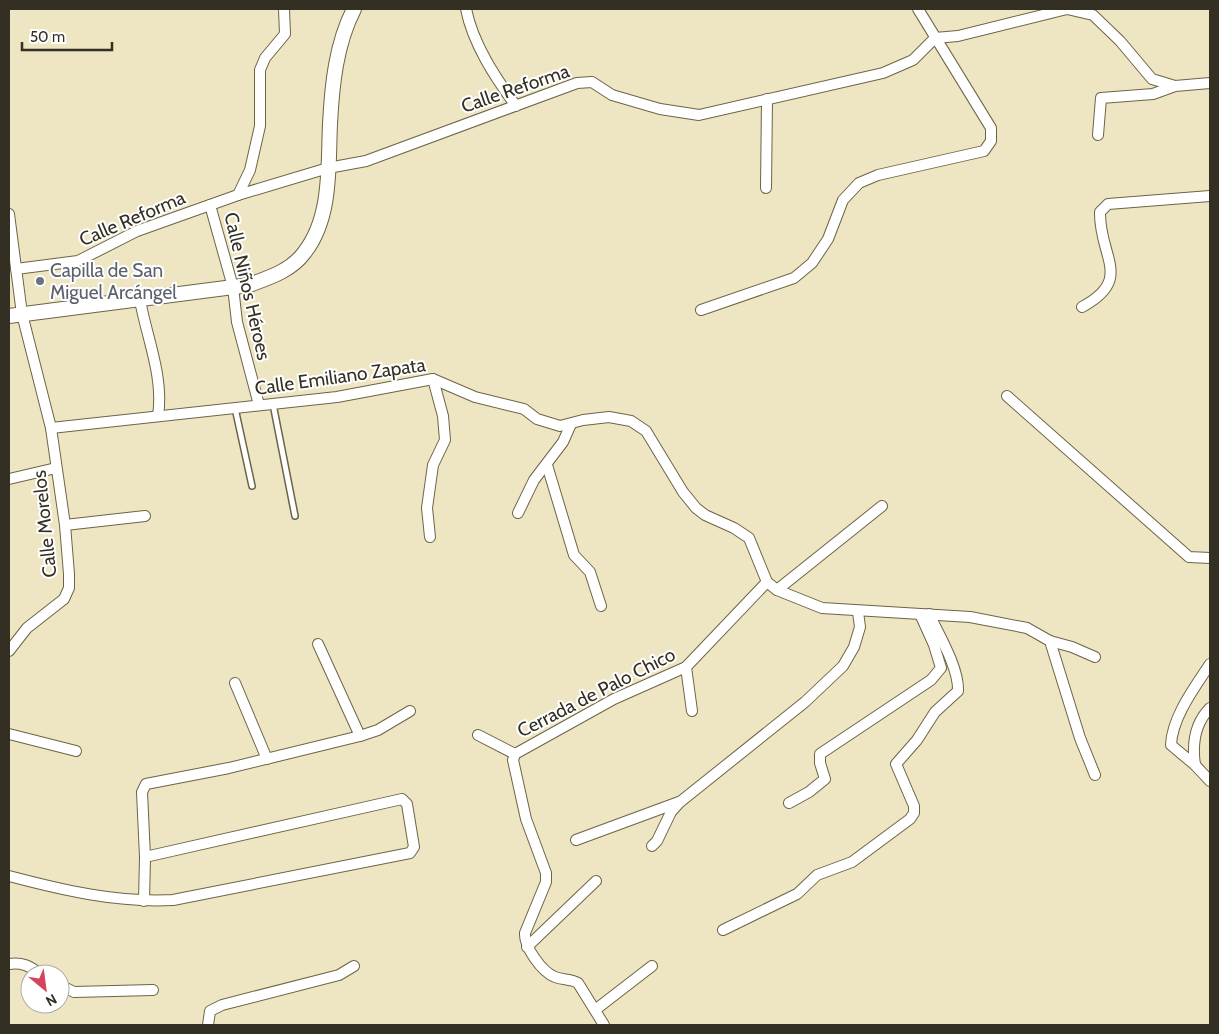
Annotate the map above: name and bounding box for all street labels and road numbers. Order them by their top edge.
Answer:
street label: Calle Reforma [458,59,572,118]
street label: Calle Reforma [76,186,189,251]
street label: Calle Niños Héroes [219,210,276,362]
street label: Calle Emiliano Zapata [253,353,427,400]
street label: Calle Morelos [27,469,62,579]
street label: Cerrada de Palo Chico [513,643,679,742]

